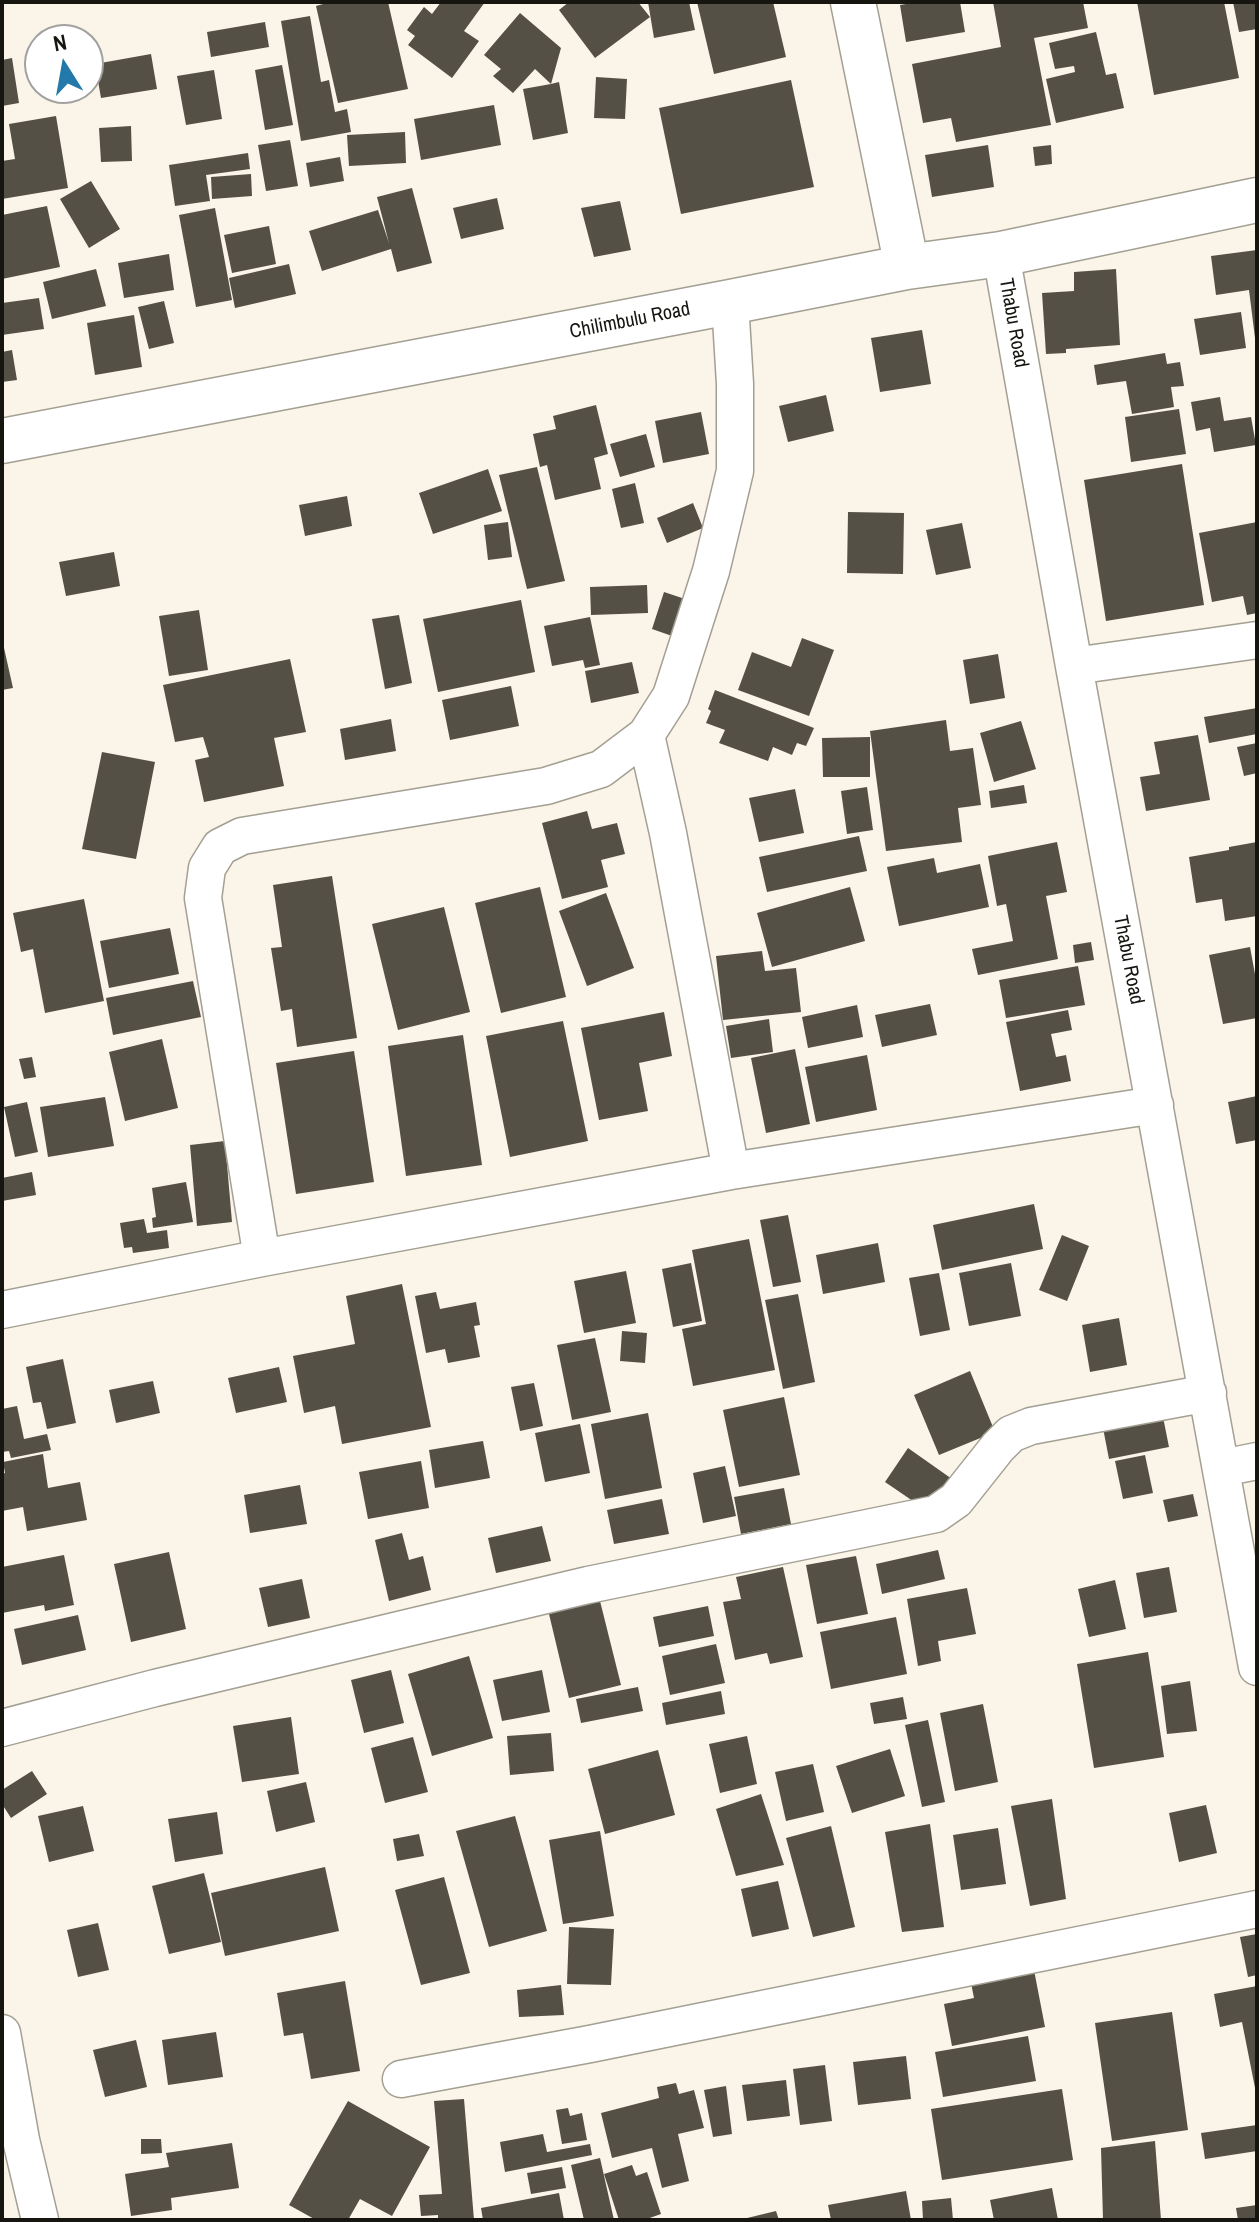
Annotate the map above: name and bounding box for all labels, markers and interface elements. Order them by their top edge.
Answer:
north arrow [24,24,104,104]
text: N [51,26,69,58]
street label: Thabu Road [993,276,1033,370]
street label: Chilimbulu Road [568,298,692,344]
street label: Thabu Road [1108,913,1148,1007]

